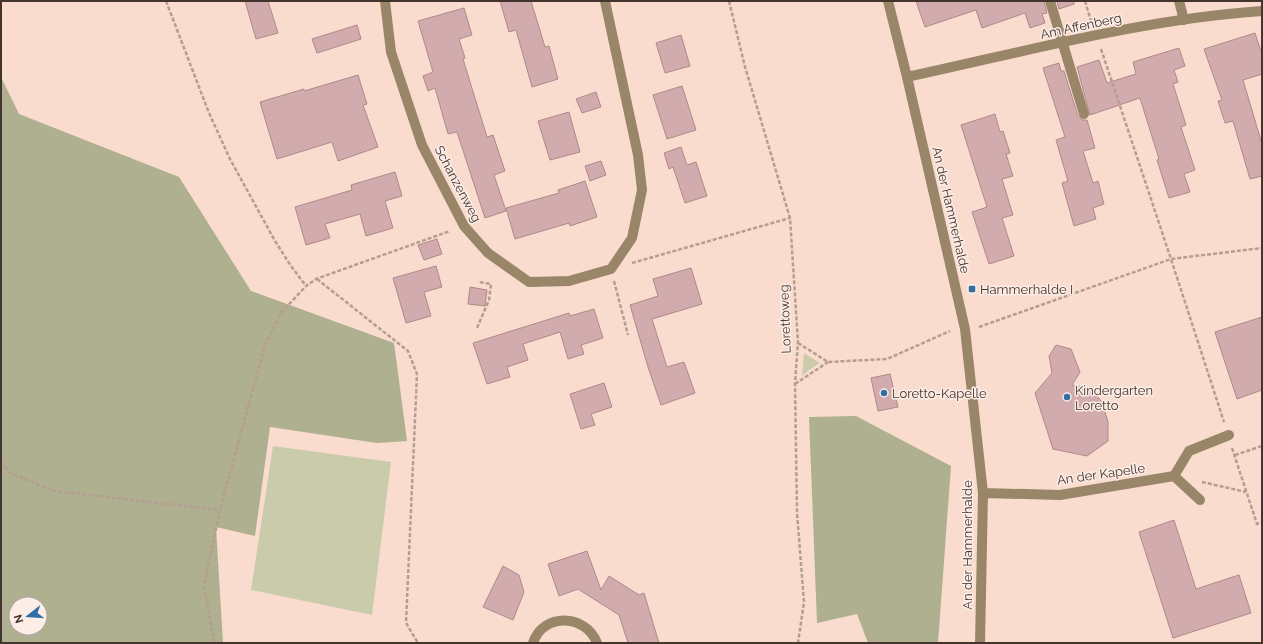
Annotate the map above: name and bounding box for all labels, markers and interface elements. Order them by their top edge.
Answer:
street label: Am Affenberg [1039,10,1123,42]
street label: Schanzenweg [432,143,484,225]
street label: An der Hammerhalde [929,145,973,275]
place label: Hammerhalde I [980,282,1073,297]
street label: Lorettoweg [776,284,794,354]
marker: Hammerhalde I [967,284,977,294]
place label: Kindergarten Loretto [1075,383,1153,413]
place label: Loretto-Kapelle [892,386,987,401]
marker: Loretto-Kapelle [879,388,889,398]
marker: Kindergarten Loretto [1062,392,1072,402]
street label: An der Kapelle [1056,460,1146,488]
street label: An der Hammerhalde [960,480,975,610]
north arrow [8,596,48,636]
text: N [11,613,26,625]

